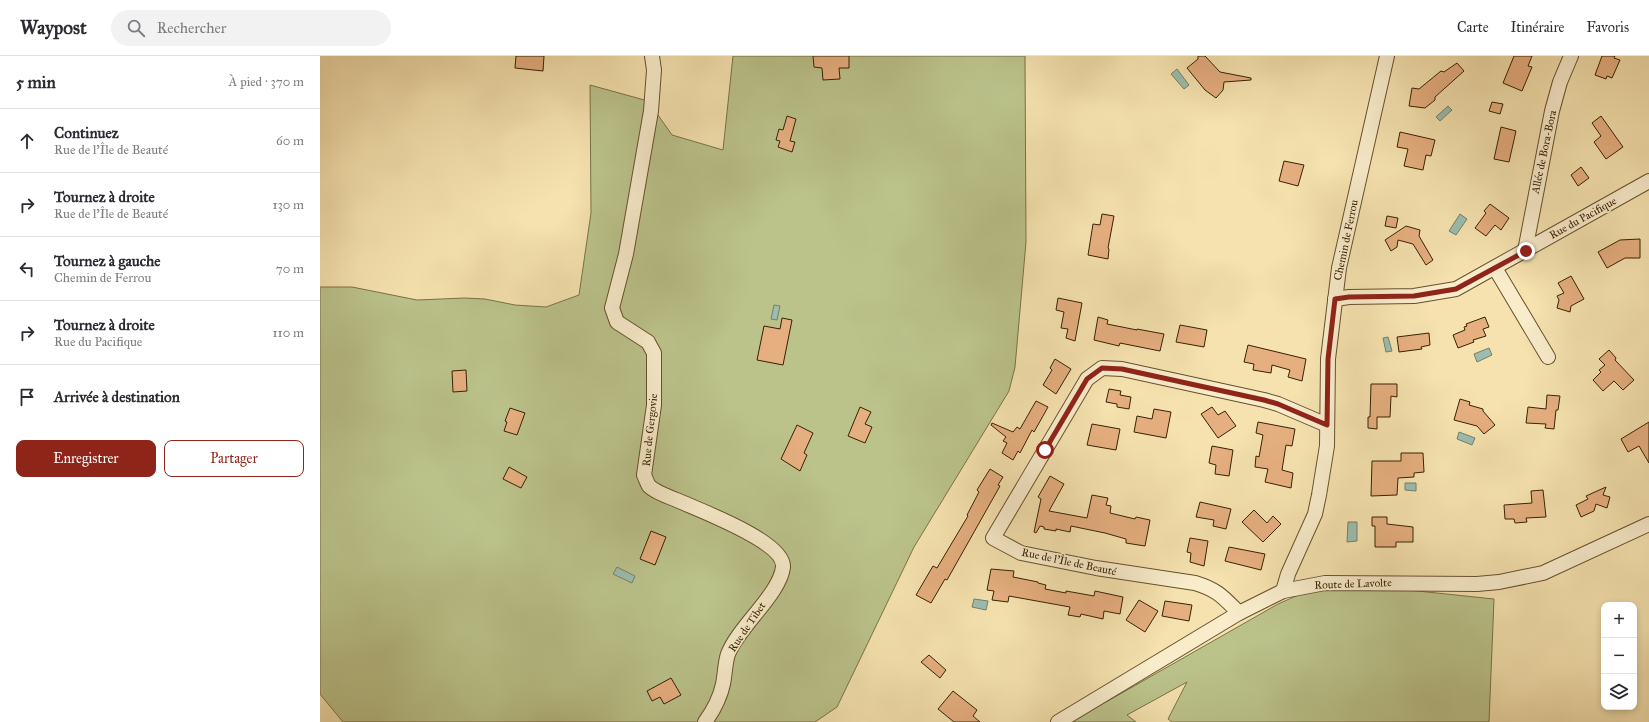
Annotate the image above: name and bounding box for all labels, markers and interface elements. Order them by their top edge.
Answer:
search box [111,10,391,46]
text: Waypost [20,16,87,39]
icon: search [125,17,147,39]
text: Rechercher [157,19,226,37]
text: Carte [1457,19,1489,36]
text: Itinéraire [1511,19,1564,36]
text: Favoris [1586,19,1629,36]
text: 5 min [16,72,56,93]
text: À pied · 370 m [229,74,304,90]
street label: Allée de Bora-Bora [1529,109,1559,196]
text: Continuez [54,124,119,142]
icon: ahead [16,130,38,152]
text: 60 m [276,133,304,149]
text: Rue de l'Île de Beauté [54,142,168,158]
text: Tournez à droite [54,188,155,206]
icon: right [16,194,38,216]
street label: Rue du Pacifique [1547,194,1620,243]
text: 130 m [272,197,304,213]
street label: Chemin de Ferrou [1331,198,1361,282]
text: Rue de l'Île de Beauté [54,206,168,222]
route end [1517,242,1535,260]
text: Tournez à gauche [54,252,161,270]
icon: left [16,258,38,280]
text: 70 m [276,261,304,277]
text: Chemin de Ferrou [54,270,151,286]
text: Tournez à droite [54,316,155,334]
icon: right [16,322,38,344]
text: 110 m [272,325,304,341]
text: Rue du Pacifique [54,334,142,350]
icon: arrive [16,386,38,408]
text: Arrivée à destination [54,388,180,406]
street label: Rue de Gergovie [640,392,660,467]
button: Enregistrer [16,440,156,477]
button: Partager [164,440,304,477]
route start [1036,441,1054,459]
street label: Rue de l'Île de Beauté [1020,546,1118,578]
street label: Route de Lavolte [1314,576,1392,592]
street label: Rue de Tibet [726,600,768,654]
map controls [1601,602,1637,710]
button: + [1601,602,1637,638]
button: − [1601,638,1637,674]
button: layers [1601,674,1637,710]

